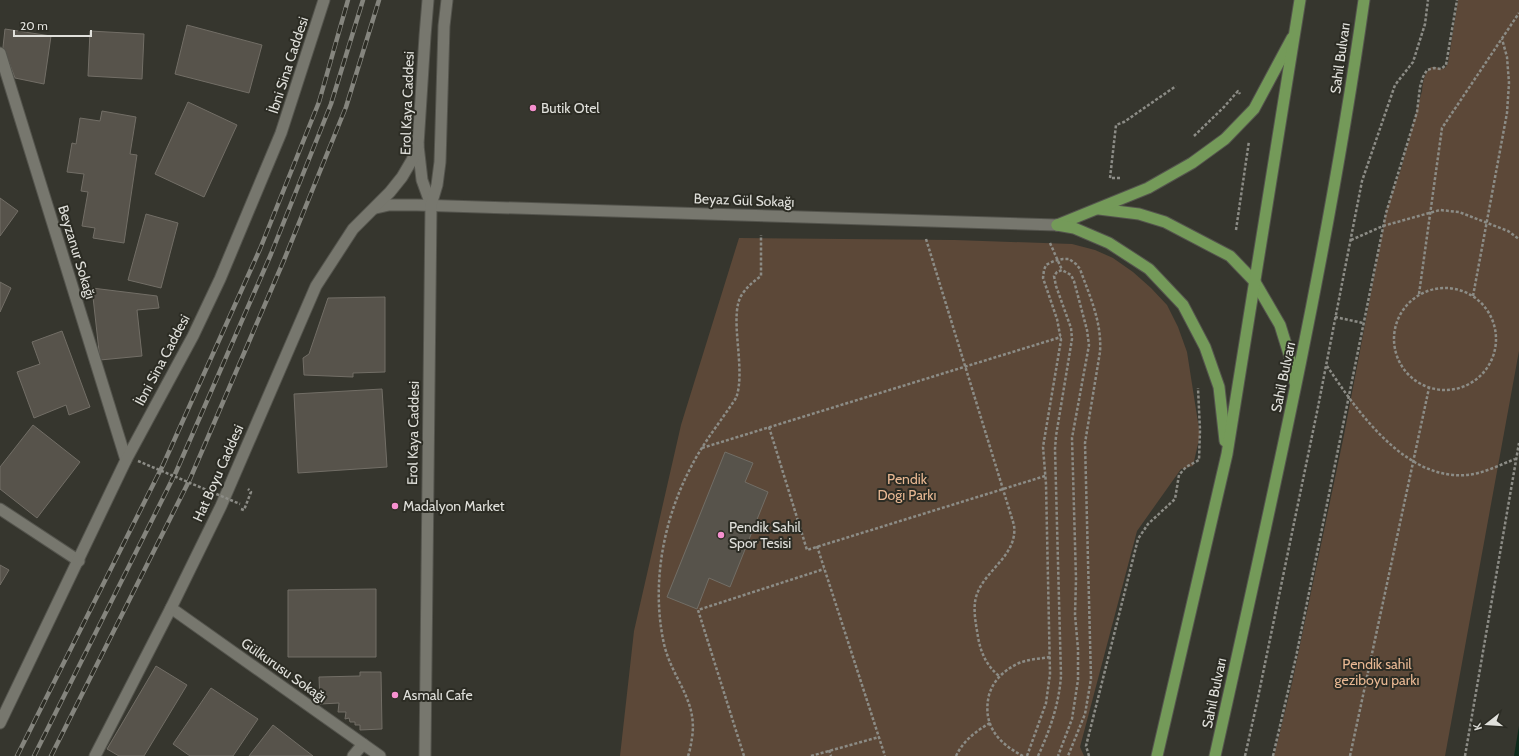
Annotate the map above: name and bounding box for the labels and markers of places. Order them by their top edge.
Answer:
place label: Butik Otel [541,99,600,117]
marker: Butik Otel [528,103,538,113]
place label: Madalyon Market [403,497,505,515]
marker: Madalyon Market [390,501,400,511]
place label: Pendik Sahil Spor Tesisi [729,518,801,552]
marker: Pendik Sahil Spor Tesisi [716,530,726,540]
place label: Asmalı Cafe [403,686,473,704]
marker: Asmalı Cafe [390,690,400,700]

